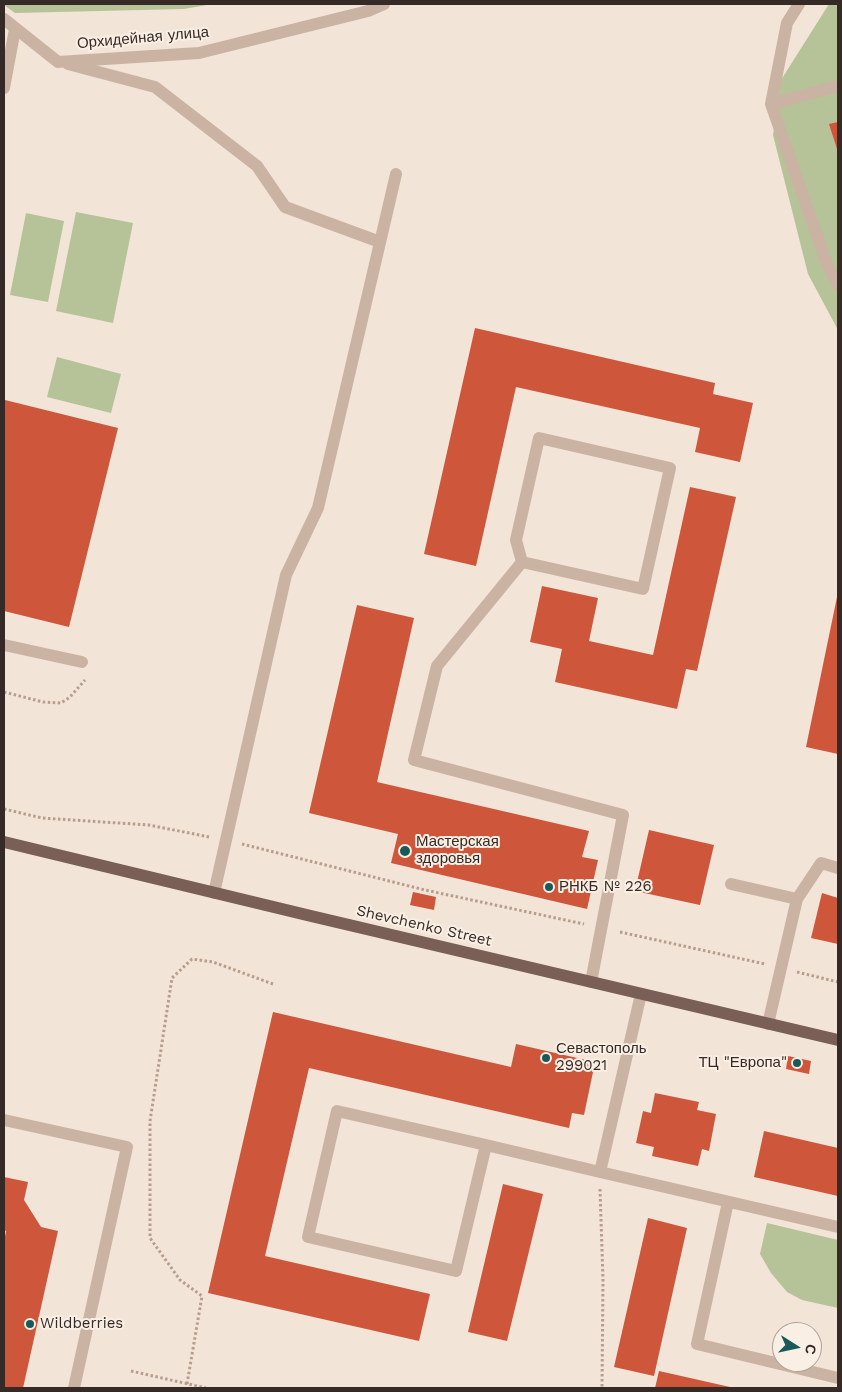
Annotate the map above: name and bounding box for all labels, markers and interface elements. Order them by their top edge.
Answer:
street label: Орхидейная улица [76,23,210,53]
place label: Мастерская здоровья [416,833,499,868]
marker: Мастерская здоровья [398,844,412,858]
place label: РНКБ № 226 [559,878,652,896]
marker: РНКБ № 226 [543,881,555,893]
street label: Shevchenko Street [355,902,493,950]
place label: Севастополь 299021 [556,1040,647,1075]
marker: Севастополь 299021 [540,1052,552,1064]
place label: ТЦ "Европа" [698,1054,787,1072]
marker: ТЦ "Европа" [791,1057,803,1069]
place label: Wildberries [40,1315,123,1333]
marker: Wildberries [24,1318,36,1330]
north arrow [772,1322,822,1372]
text: С [802,1343,820,1356]

